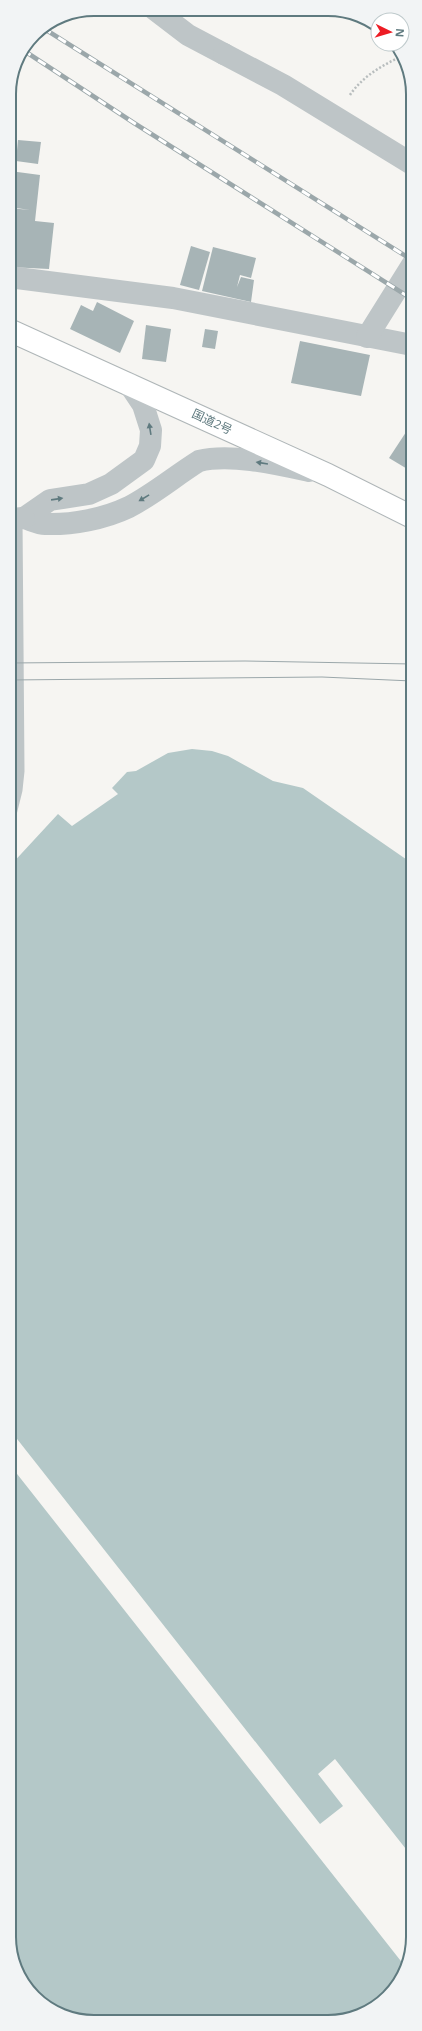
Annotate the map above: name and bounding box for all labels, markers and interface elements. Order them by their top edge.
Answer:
north arrow [370,12,410,52]
text: N [393,28,408,38]
street label: 国道2号 [189,405,235,438]
one-way arrow [147,423,153,435]
one-way arrow [256,460,268,466]
one-way arrow [139,494,149,502]
one-way arrow [51,496,63,502]

